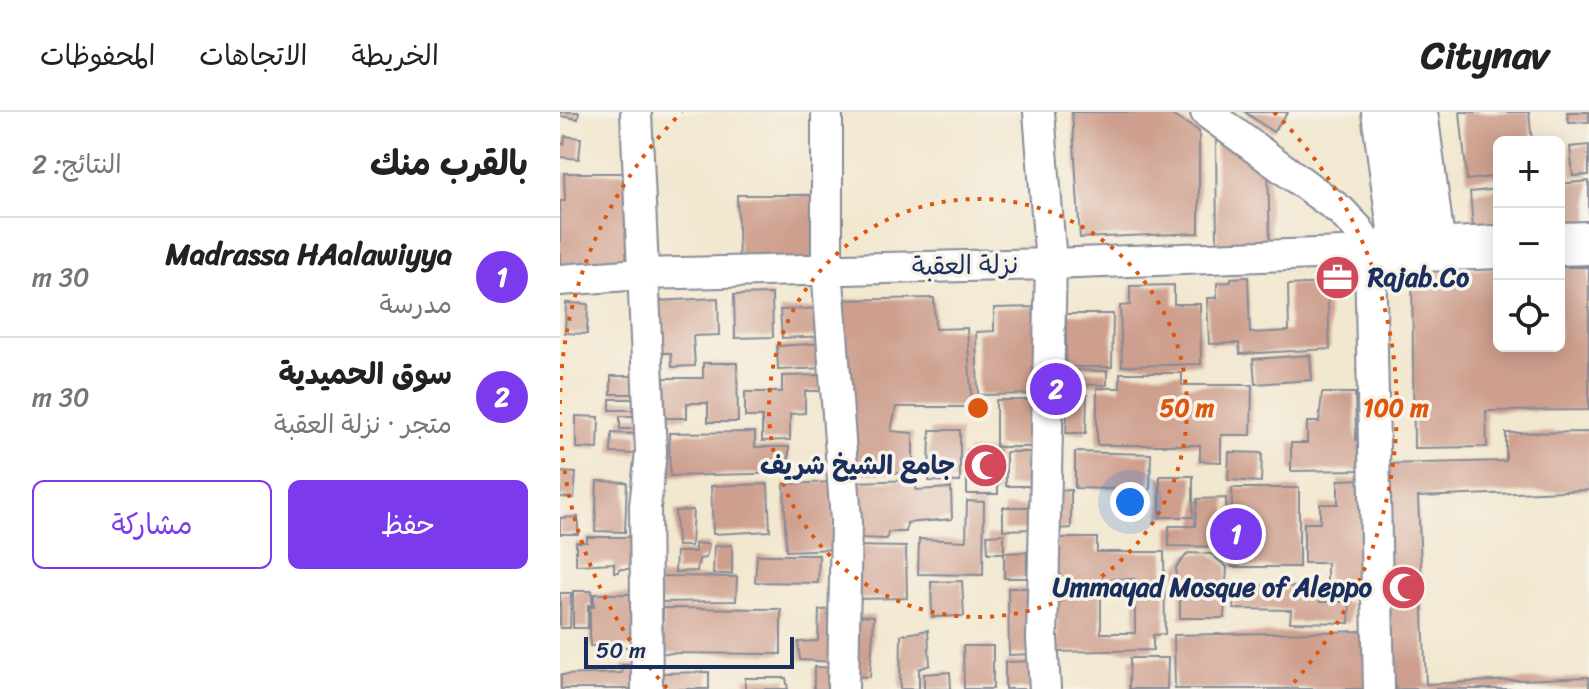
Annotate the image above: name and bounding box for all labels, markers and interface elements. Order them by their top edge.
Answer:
text: Citynav [1421,22,1549,89]
text: المحفوظات [40,31,155,80]
text: الاتجاهات [199,31,307,80]
text: الخريطة [351,31,439,80]
text: بالقرب منك [370,134,528,194]
map controls [1493,136,1565,352]
button: + [1493,136,1565,208]
text: النتائج: 2 [32,141,122,187]
button: − [1493,208,1565,280]
text: Madrassa HAalawiyya [166,227,452,281]
street label: نزلة العقبة [911,241,1019,289]
office icon: Rajab.Co [1313,253,1361,301]
text: 30 m [32,254,89,300]
text: 1 [496,254,508,300]
place label: Rajab.Co [1367,254,1469,300]
button: locate [1493,280,1565,352]
text: مدرسة [380,281,452,327]
text: سوق الحميدية [278,347,452,401]
pin: 2 [1030,359,1082,419]
text: 30 m [32,374,89,420]
text: 2 [495,374,510,420]
text: 50 m [1160,387,1215,429]
text: 100 m [1363,387,1429,429]
centre of rings [964,394,992,422]
text: متجر · نزلة العقبة [274,401,452,447]
mosque icon: جامع الشيخ شريف [962,441,1010,489]
place label: جامع الشيخ شريف [760,442,955,488]
button: مشاركة [32,480,272,569]
button: حفظ [288,480,528,569]
your location [1110,482,1150,522]
pin: 1 [1210,504,1262,564]
mosque icon: Ummayad Mosque of Aleppo [1379,563,1427,611]
place label: Ummayad Mosque of Aleppo [1053,564,1373,610]
text: 50 m [596,631,646,670]
scale bar [584,633,794,669]

